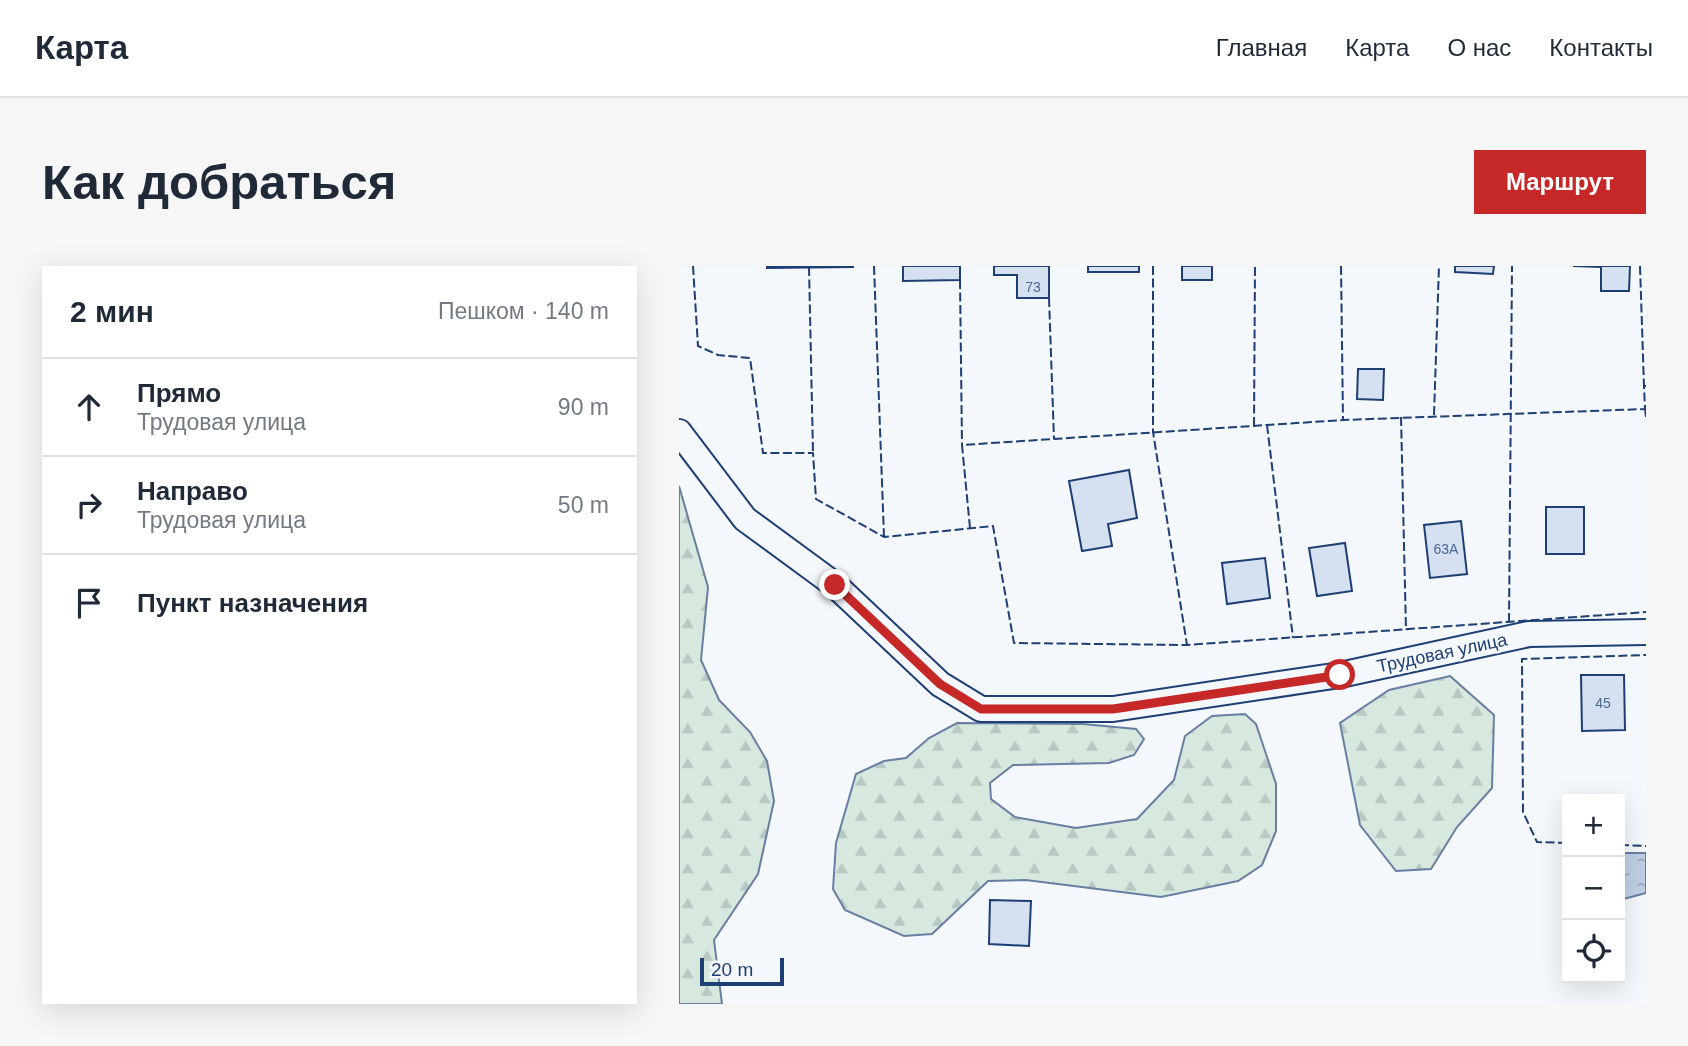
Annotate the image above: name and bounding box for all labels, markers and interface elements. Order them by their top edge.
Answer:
text: Карта [35,29,128,66]
text: Главная [1216,34,1307,61]
text: Карта [1345,34,1409,61]
text: О нас [1447,34,1511,61]
text: Контакты [1549,34,1653,61]
button: Маршрут [1474,150,1646,214]
text: Как добраться [42,155,396,209]
house number: 73 [1025,279,1041,295]
text: 2 мин [70,295,154,328]
text: Пешком · 140 m [438,298,609,324]
text: Прямо [137,378,221,408]
icon: ahead [70,388,108,426]
text: 90 m [558,394,609,420]
text: Трудовая улица [137,409,306,435]
text: Направо [137,476,248,506]
icon: right [70,486,108,524]
text: 50 m [558,492,609,518]
text: Трудовая улица [137,507,306,533]
house number: 63А [1434,541,1459,557]
route end [819,569,850,600]
icon: arrive [70,584,108,622]
text: Пункт назначения [137,588,368,618]
street label: Трудовая улица [1375,629,1510,677]
route start [1324,659,1355,690]
house number: 45 [1595,695,1611,711]
map controls [1562,794,1625,983]
button: + [1562,794,1625,857]
button: − [1562,857,1625,920]
button: locate [1562,920,1625,983]
scale bar [700,955,784,987]
text: 20 m [711,959,753,980]

